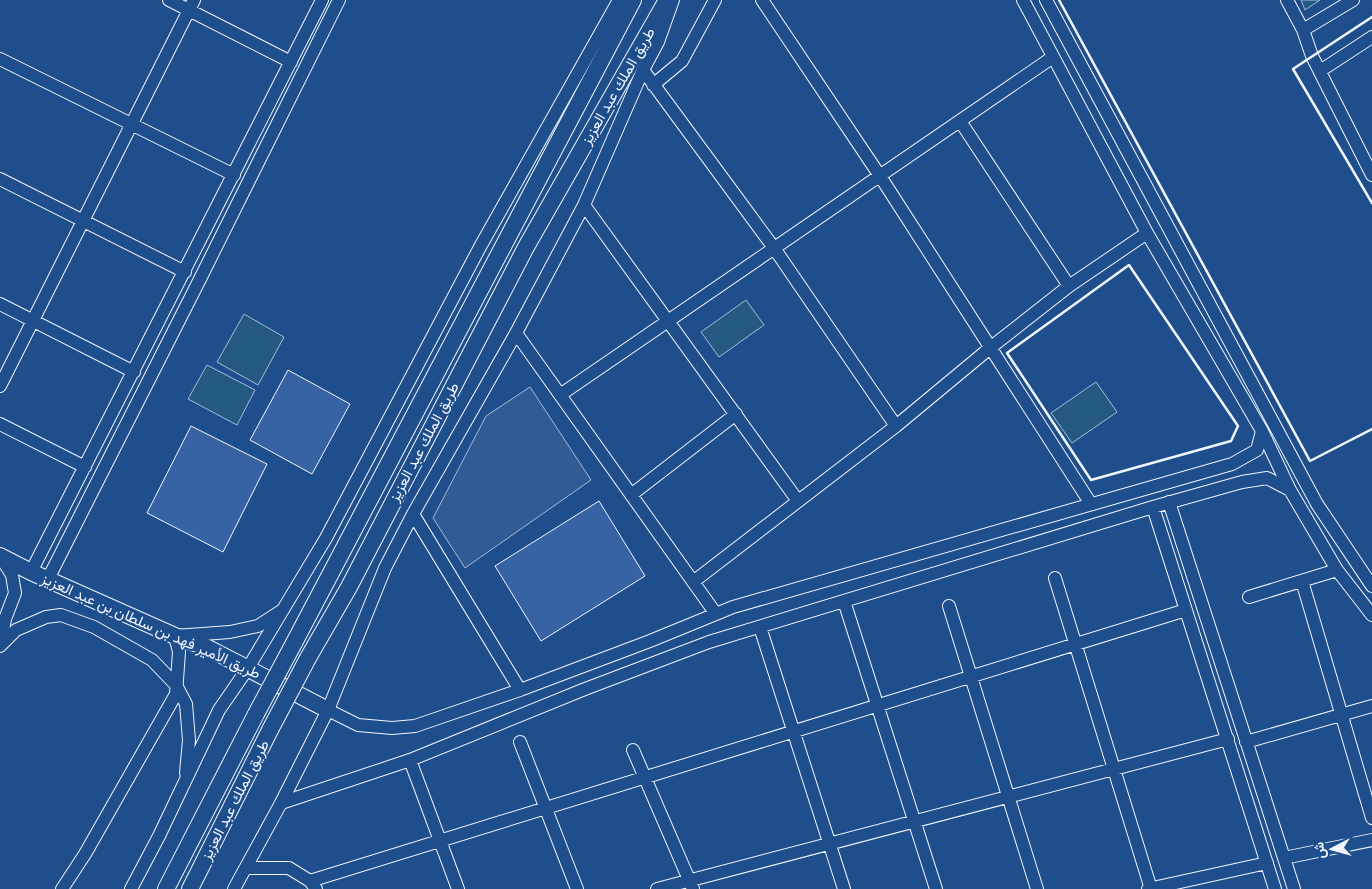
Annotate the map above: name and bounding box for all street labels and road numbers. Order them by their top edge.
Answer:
street label: طريق الملك عبد العزيز [577,24,660,149]
street label: طريق الملك عبد العزيز [385,379,464,506]
street label: طريق الأمير فهد بن سلطان بن عبد العزيز [37,569,264,684]
street label: طريق الملك عبد العزيز [197,737,274,864]

